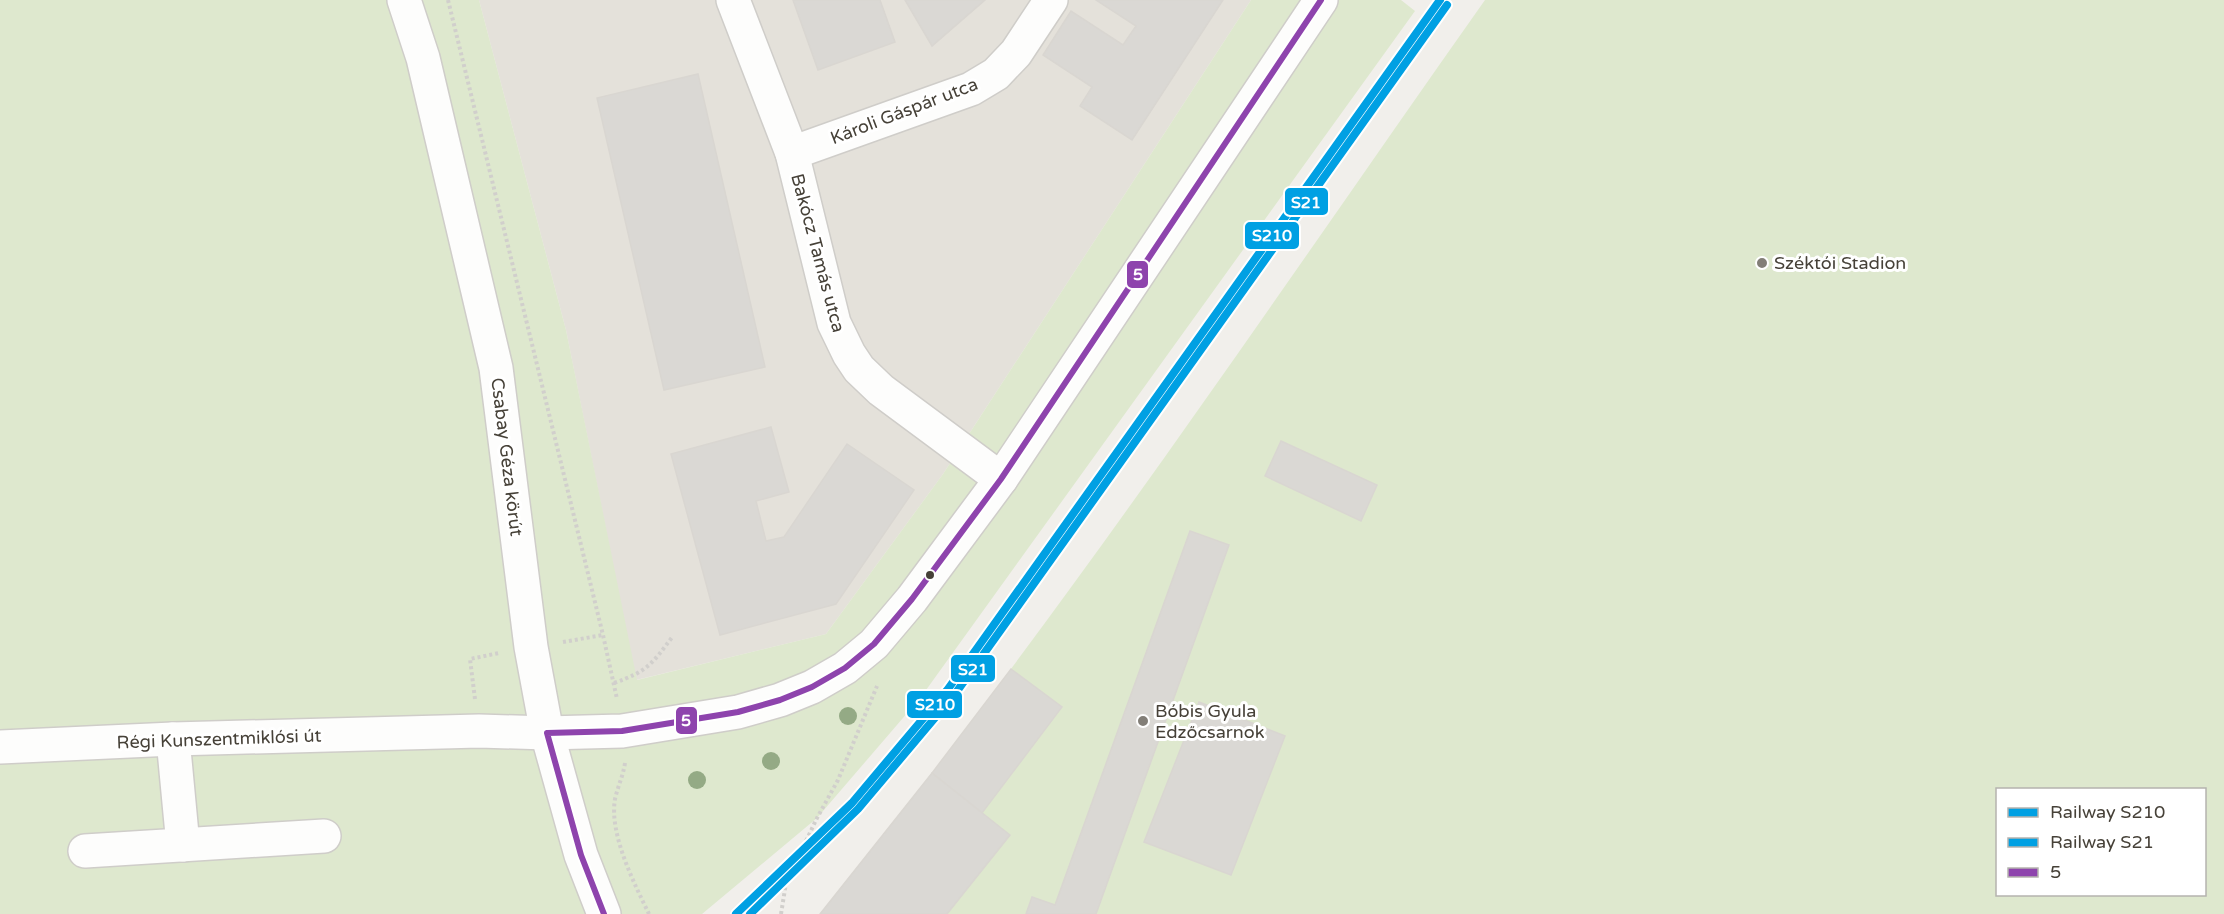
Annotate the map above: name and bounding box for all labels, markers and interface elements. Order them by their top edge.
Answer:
street label: Károli Gáspár utca [827,73,981,149]
street label: Bakócz Tamás utca [786,171,850,335]
line badge: S21 [1284,187,1329,216]
text: S21 [1291,193,1321,213]
line badge: S210 [1244,221,1300,250]
text: S210 [1252,226,1292,246]
place label: Széktói Stadion [1774,252,1906,274]
marker: Széktói Stadion [1755,256,1769,270]
line badge: 5 [1126,260,1149,289]
text: 5 [1133,265,1143,285]
street label: Csabay Géza körút [486,376,528,538]
unlabelled marker [924,569,936,581]
line badge: S21 [950,654,996,683]
text: S21 [958,660,988,680]
line badge: S210 [906,690,963,719]
text: S210 [915,695,955,715]
place label: Bóbis Gyula Edzőcsarnok [1155,700,1265,743]
line badge: 5 [675,706,698,735]
text: 5 [681,711,691,731]
marker: Bóbis Gyula Edzőcsarnok [1136,714,1150,728]
street label: Régi Kunszentmiklósi út [116,724,322,754]
legend [1996,788,2206,896]
text: Railway S210 [2050,801,2165,823]
text: Railway S21 [2050,831,2154,853]
text: 5 [2050,861,2061,883]

